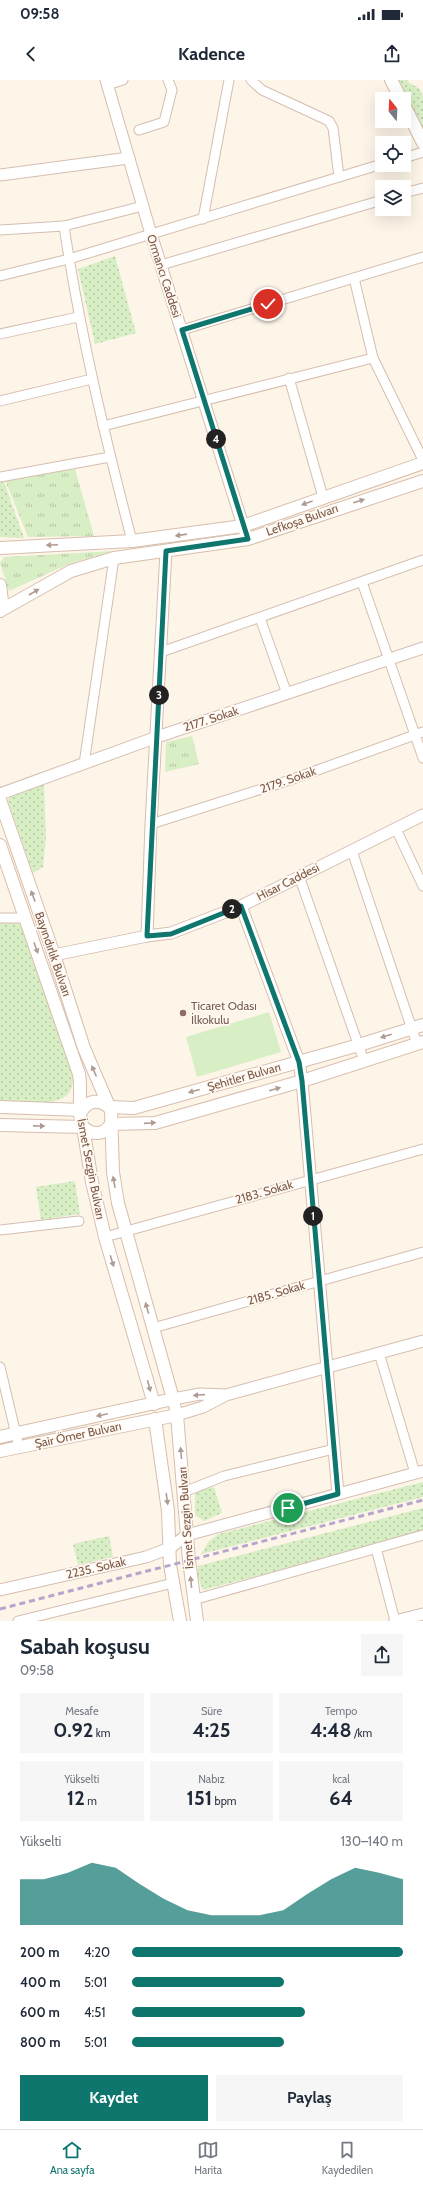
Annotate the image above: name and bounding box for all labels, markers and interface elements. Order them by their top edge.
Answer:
text: 09:58 [20,5,59,23]
icon: back [20,43,42,65]
text: Kadence [178,43,245,65]
icon: share [381,43,403,65]
north arrow [375,92,411,128]
map controls [375,92,411,216]
button: locate [375,136,411,172]
button: layers [375,180,411,216]
street label: Ormancı Caddesi [144,232,185,319]
pin [251,287,285,321]
icon: check [257,293,279,315]
pin: 4 [206,429,226,449]
text: 4 [213,432,219,446]
one-way arrow [353,498,365,504]
street label: Lefkoşa Bulvarı [264,500,340,539]
one-way arrow [300,500,312,506]
one-way arrow [175,531,188,538]
one-way arrow [46,542,58,549]
one-way arrow [28,588,40,595]
pin: 3 [149,685,169,705]
text: 3 [156,688,162,702]
street label: 2177. Sokak [181,702,241,734]
street label: 2179. Sokak [258,763,318,796]
street label: Hisar Caddesi [254,859,322,904]
one-way arrow [30,889,36,901]
pin: 2 [222,899,242,919]
text: 2 [229,902,235,916]
street label: Bayındırlık Bulvarı [32,910,75,998]
one-way arrow [34,942,40,954]
place label: Ticaret Odası İlkokulu [191,998,257,1027]
marker: Ticaret Odası İlkokulu [178,1008,188,1018]
one-way arrow [379,1033,391,1039]
street label: Şehitler Bulvarı [205,1059,282,1094]
one-way arrow [91,1066,97,1077]
one-way arrow [270,1086,282,1092]
one-way arrow [187,1089,200,1095]
street label: İsmet Sezgin Bulvarı [74,1117,109,1220]
one-way arrow [144,1119,156,1126]
one-way arrow [33,1123,46,1129]
one-way arrow [111,1176,117,1188]
street label: 2183. Sokak [233,1176,295,1207]
pin: 1 [303,1206,323,1226]
text: 1 [311,1209,315,1223]
one-way arrow [109,1255,115,1267]
street label: 2185. Sokak [245,1277,307,1308]
one-way arrow [144,1301,150,1313]
one-way arrow [146,1380,152,1392]
one-way arrow [193,1392,205,1399]
one-way arrow [96,1412,108,1418]
street label: Şair Ömer Bulvarı [33,1418,123,1451]
one-way arrow [178,1447,185,1459]
street label: İsmet Sezgin Bulvarı [174,1467,197,1570]
pin [271,1491,305,1525]
one-way arrow [163,1493,170,1505]
icon: arrive [277,1497,299,1519]
street label: 2235. Sokak [65,1553,128,1582]
one-way arrow [188,1576,195,1588]
text: Sabah koşusu [20,1633,150,1660]
button: share [361,1634,403,1676]
text: 09:58 [20,1662,54,1678]
text: Mesafe [65,1704,99,1718]
text: Süre [201,1704,222,1718]
text: Tempo [325,1704,357,1718]
text: 0.92 [53,1718,93,1742]
text: 4:25 [192,1718,231,1742]
text: 4:48 [310,1718,352,1742]
text: km [93,1726,110,1740]
text: /km [352,1726,372,1740]
text: Yükselti [64,1772,99,1786]
text: Nabız [198,1772,225,1786]
text: kcal [332,1772,350,1786]
text: 12 [67,1786,85,1810]
text: 151 [187,1786,212,1810]
text: 64 [329,1786,353,1810]
text: m [85,1794,97,1808]
text: bpm [212,1794,236,1808]
text: Yükselti [20,1833,61,1849]
text: 130–140 m [341,1833,403,1849]
text: 200 m [20,1944,59,1960]
text: 4:20 [84,1944,110,1960]
text: 400 m [20,1974,61,1990]
text: 5:01 [84,1974,107,1990]
text: 600 m [20,2004,60,2020]
text: 4:51 [84,2004,106,2020]
text: 800 m [20,2034,60,2050]
text: 5:01 [84,2034,107,2050]
button: Kaydet [20,2075,208,2121]
button: Paylaş [216,2075,403,2121]
tab: Ana sayfa [50,2139,95,2177]
tab: Harita [194,2139,222,2177]
tab: Kaydedilen [322,2139,373,2177]

